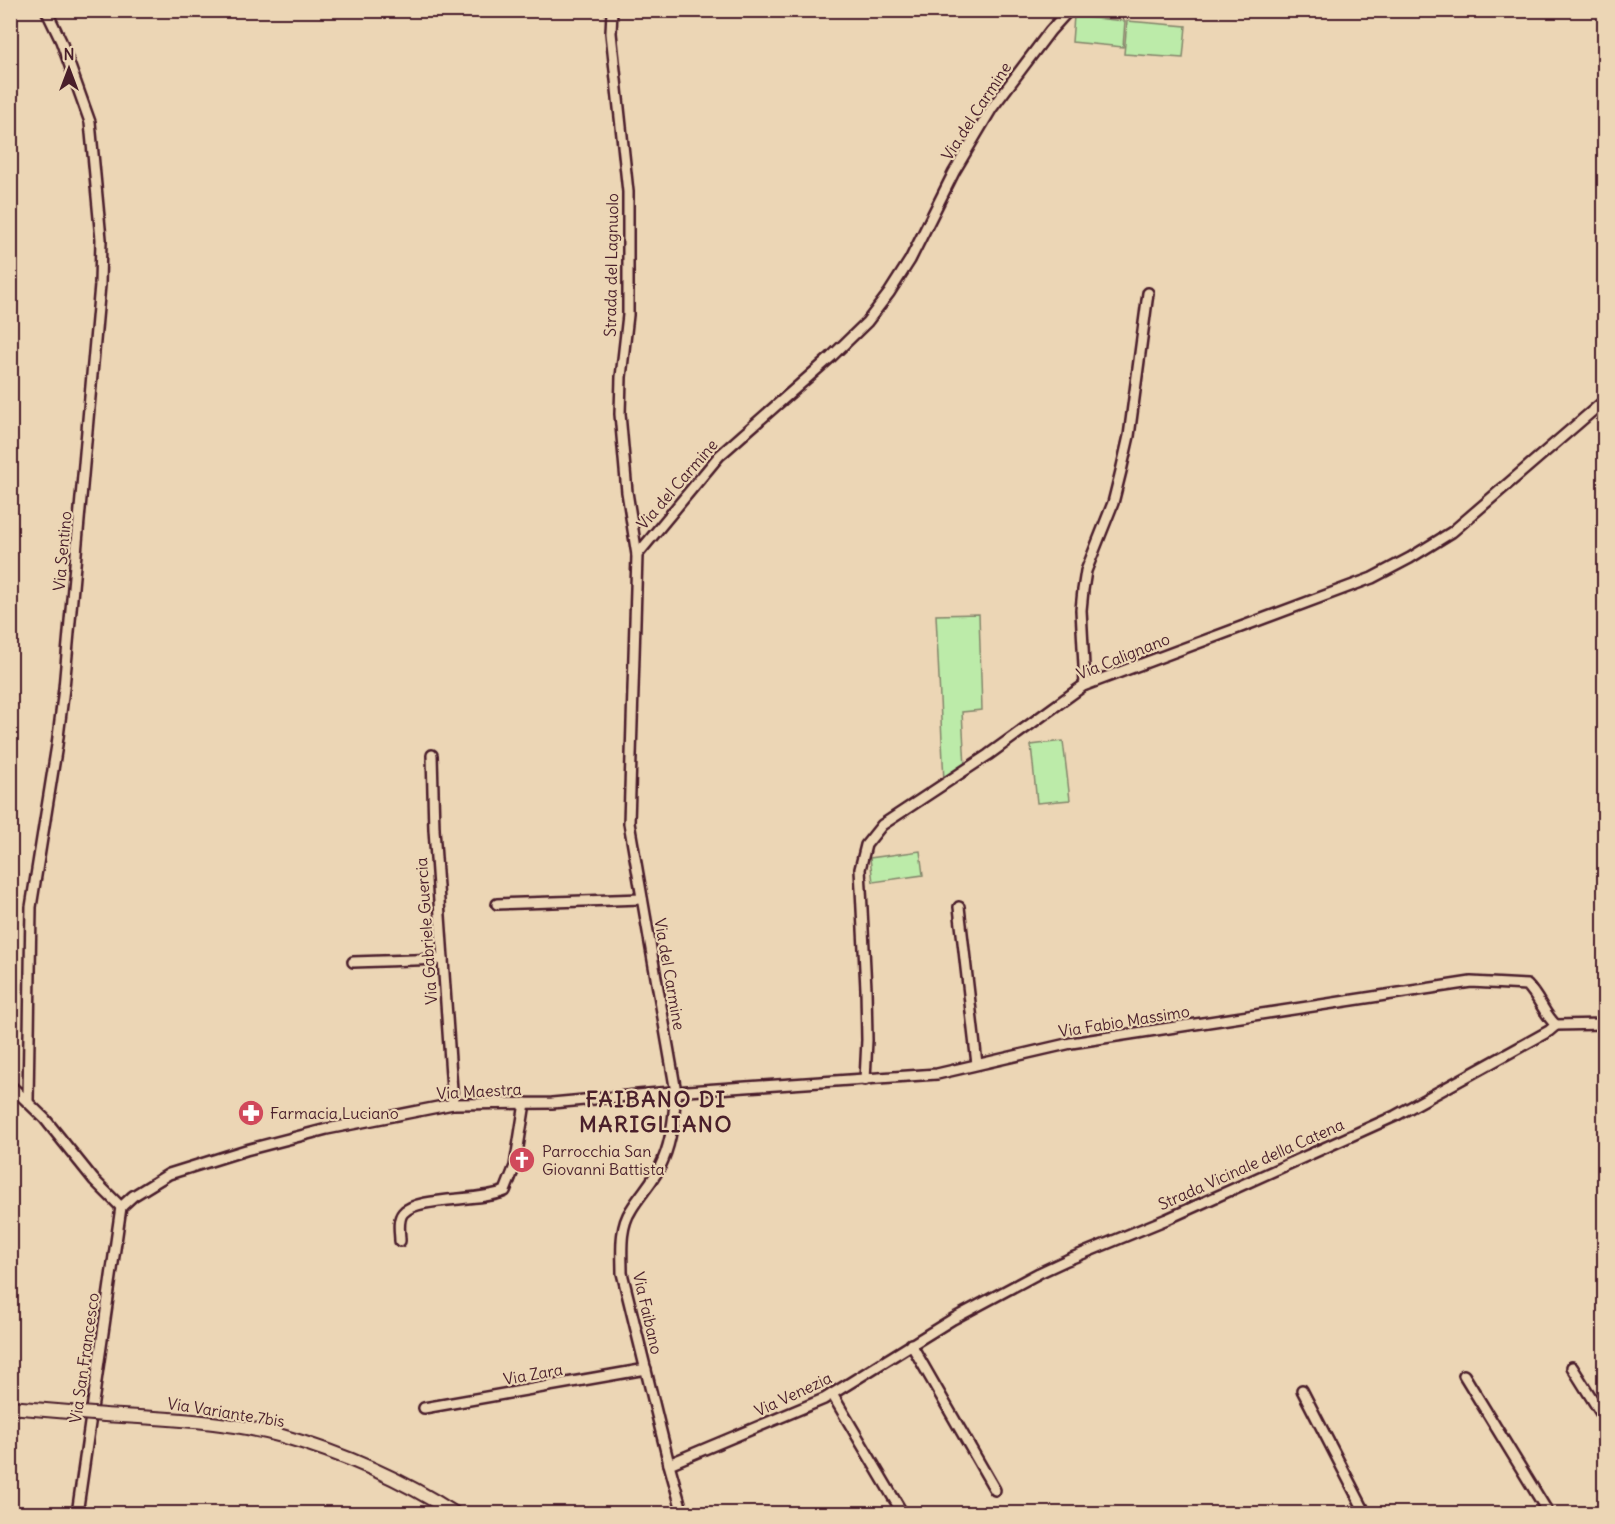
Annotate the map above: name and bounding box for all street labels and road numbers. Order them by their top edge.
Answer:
street label: Via del Carmine [937,58,1015,164]
street label: Strada del Lagnuolo [600,193,622,337]
street label: Via del Carmine [632,435,722,533]
street label: Via Sentino [49,510,75,592]
street label: Via Calignano [1073,628,1173,684]
street label: Via Gabriele Guercia [411,857,441,1005]
street label: Via del Carmine [650,916,690,1032]
street label: Via Fabio Massimo [1057,1001,1191,1041]
street label: Via Maestra [436,1079,522,1103]
street label: Strada Vicinale della Catena [1155,1114,1347,1214]
street label: Via Faibano [629,1270,667,1356]
street label: Via San Francesco [65,1291,103,1425]
street label: Via Zara [502,1359,564,1389]
street label: Via Venezia [751,1367,835,1421]
street label: Via Variante 7bis [166,1393,286,1431]

